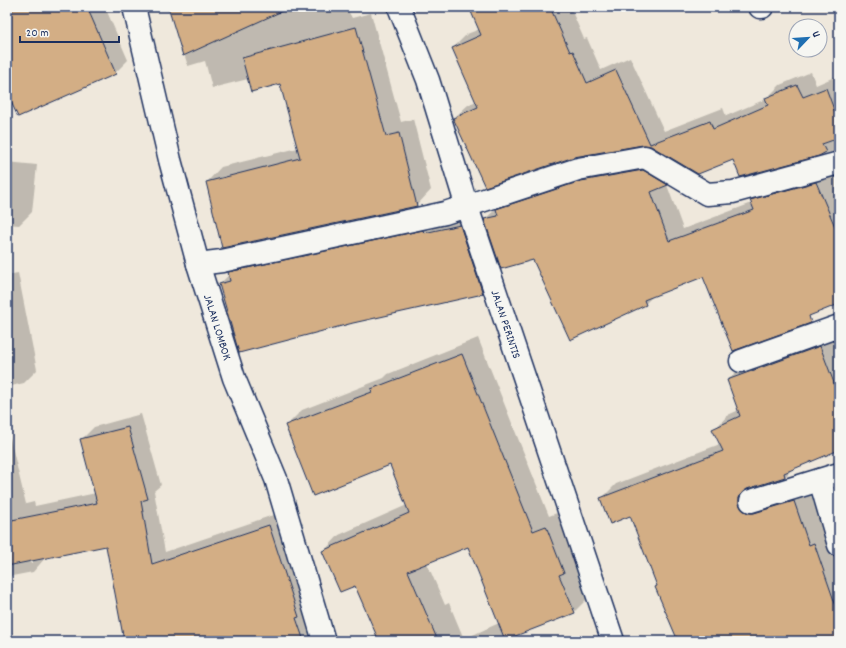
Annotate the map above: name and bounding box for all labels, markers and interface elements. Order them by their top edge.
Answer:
scale bar [20,18,119,44]
north arrow [788,18,828,58]
text: 20 m [26,25,49,42]
text: U [807,29,824,40]
street label: JALAN PERINTIS [486,288,524,361]
street label: JALAN LOMBOK [198,292,235,363]

